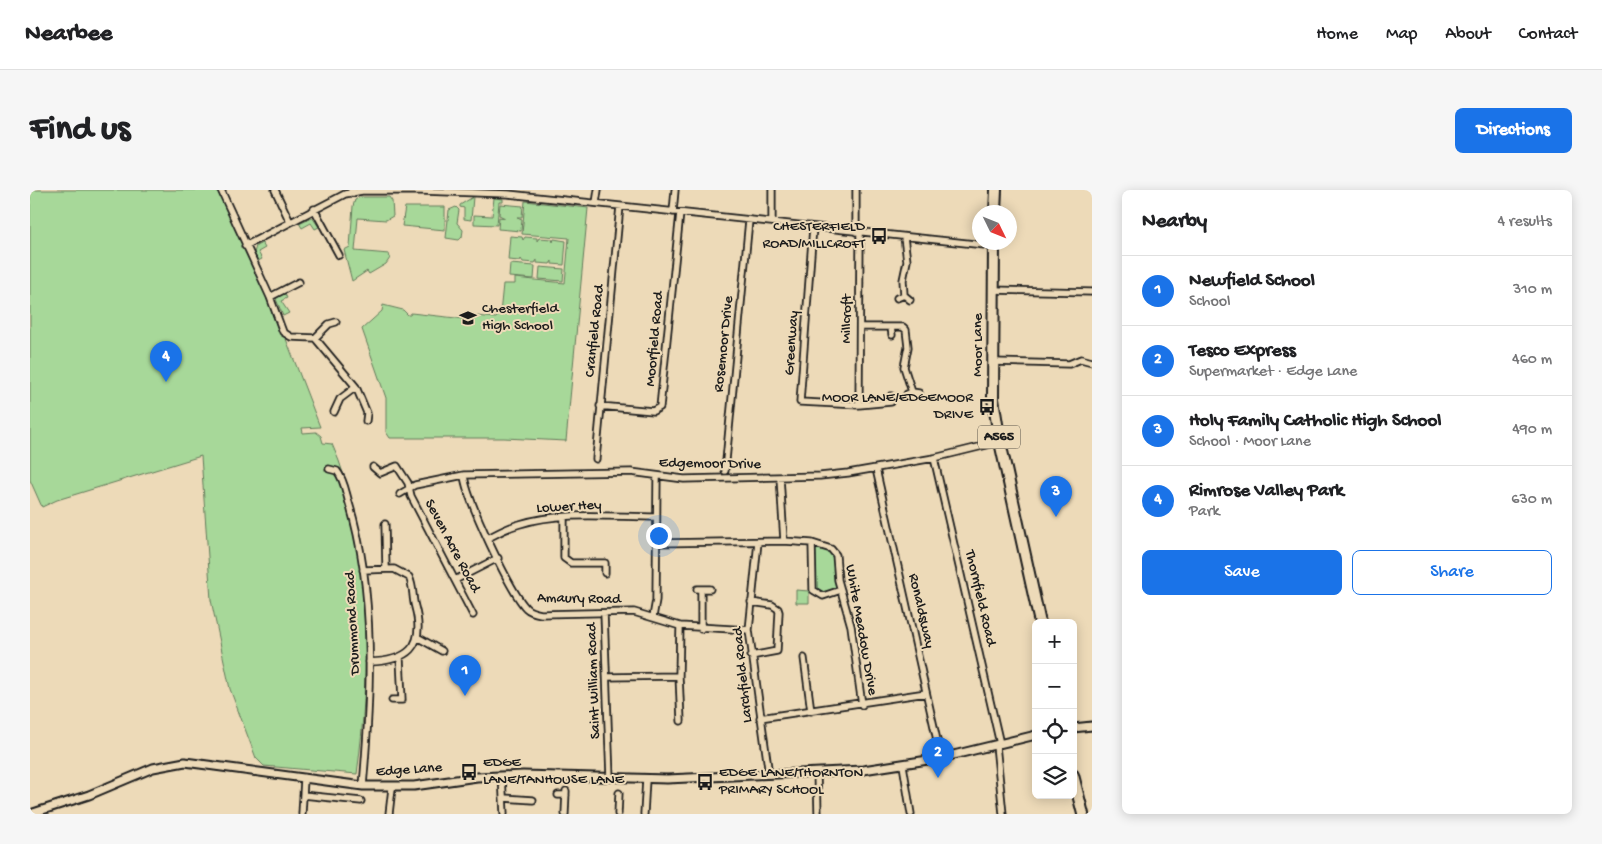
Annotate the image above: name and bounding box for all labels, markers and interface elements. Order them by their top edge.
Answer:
text: Nearbee [25,20,112,49]
text: Home [1316,24,1358,45]
text: Map [1386,24,1417,45]
text: About [1445,24,1491,45]
text: Contact [1519,24,1577,45]
button: Directions [1455,108,1572,153]
text: Find us [30,110,130,151]
north arrow [972,205,1017,250]
text: Nearby [1142,210,1207,235]
text: 4 results [1497,213,1552,232]
place label: CHESTERFIELD ROAD/MILLCROFT [762,218,866,253]
bus stop icon: CHESTERFIELD ROAD/MILLCROFT [869,226,889,246]
text: Newfield School [1189,270,1315,293]
text: 1 [1155,281,1161,300]
text: 310 m [1513,281,1552,300]
street label: Cranfield Road [581,283,609,378]
street label: Moorfield Road [642,290,668,387]
street label: Millcroft [838,293,856,344]
text: School [1189,293,1231,312]
street label: Rosemoor Drive [710,295,738,393]
place label: Chesterfield High School [482,300,560,335]
school or university icon: Chesterfield High School [458,308,478,328]
street label: Greenway [781,309,803,376]
street label: Moor Lane [969,313,987,377]
text: Tesco Express [1189,340,1296,363]
pin: 4 [150,341,182,382]
text: 2 [1154,351,1162,370]
text: 460 m [1512,351,1552,370]
text: Supermarket · Edge Lane [1189,363,1357,382]
place label: MOOR LANE/EDGEMOOR DRIVE [822,389,974,424]
bus stop icon: MOOR LANE/EDGEMOOR DRIVE [977,397,997,417]
text: Holy Family Catholic High School [1189,410,1441,433]
text: 3 [1154,421,1162,440]
text: 490 m [1512,421,1552,440]
road number: A565 [978,426,1020,448]
text: School · Moor Lane [1189,433,1311,452]
street label: Edgemoor Drive [659,454,762,474]
pin: 3 [1040,476,1072,517]
text: Rimrose Valley Park [1189,480,1344,503]
text: 4 [1154,491,1162,510]
text: 630 m [1511,491,1552,510]
street label: Seven Acre Road [420,496,485,597]
street label: Lower Hey [536,496,603,518]
text: Park [1189,503,1220,522]
your location [646,523,672,549]
street label: Thornfield Road [960,547,1000,649]
button: Save [1142,550,1342,595]
button: Share [1352,550,1552,595]
street label: White Meadow Drive [841,563,881,697]
street label: Drummond Road [341,570,365,676]
street label: Ronaldsway [904,572,938,651]
street label: Amaury Road [537,589,622,609]
map controls [1032,619,1077,799]
button: + [1032,619,1077,664]
street label: Saint William Road [583,621,605,740]
street label: Larchfield Road [729,625,757,724]
pin: 1 [449,655,481,696]
button: − [1032,664,1077,709]
button: locate [1032,709,1077,754]
pin: 2 [922,737,954,778]
place label: EDGE LANE/TANHOUSE LANE [483,754,625,789]
button: layers [1032,754,1077,799]
street label: Edge Lane [375,759,443,781]
bus stop icon: EDGE LANE/TANHOUSE LANE [459,762,479,782]
place label: EDGE LANE/THORNTON PRIMARY SCHOOL [718,764,863,799]
bus stop icon: EDGE LANE/THORNTON PRIMARY SCHOOL [695,772,715,792]

